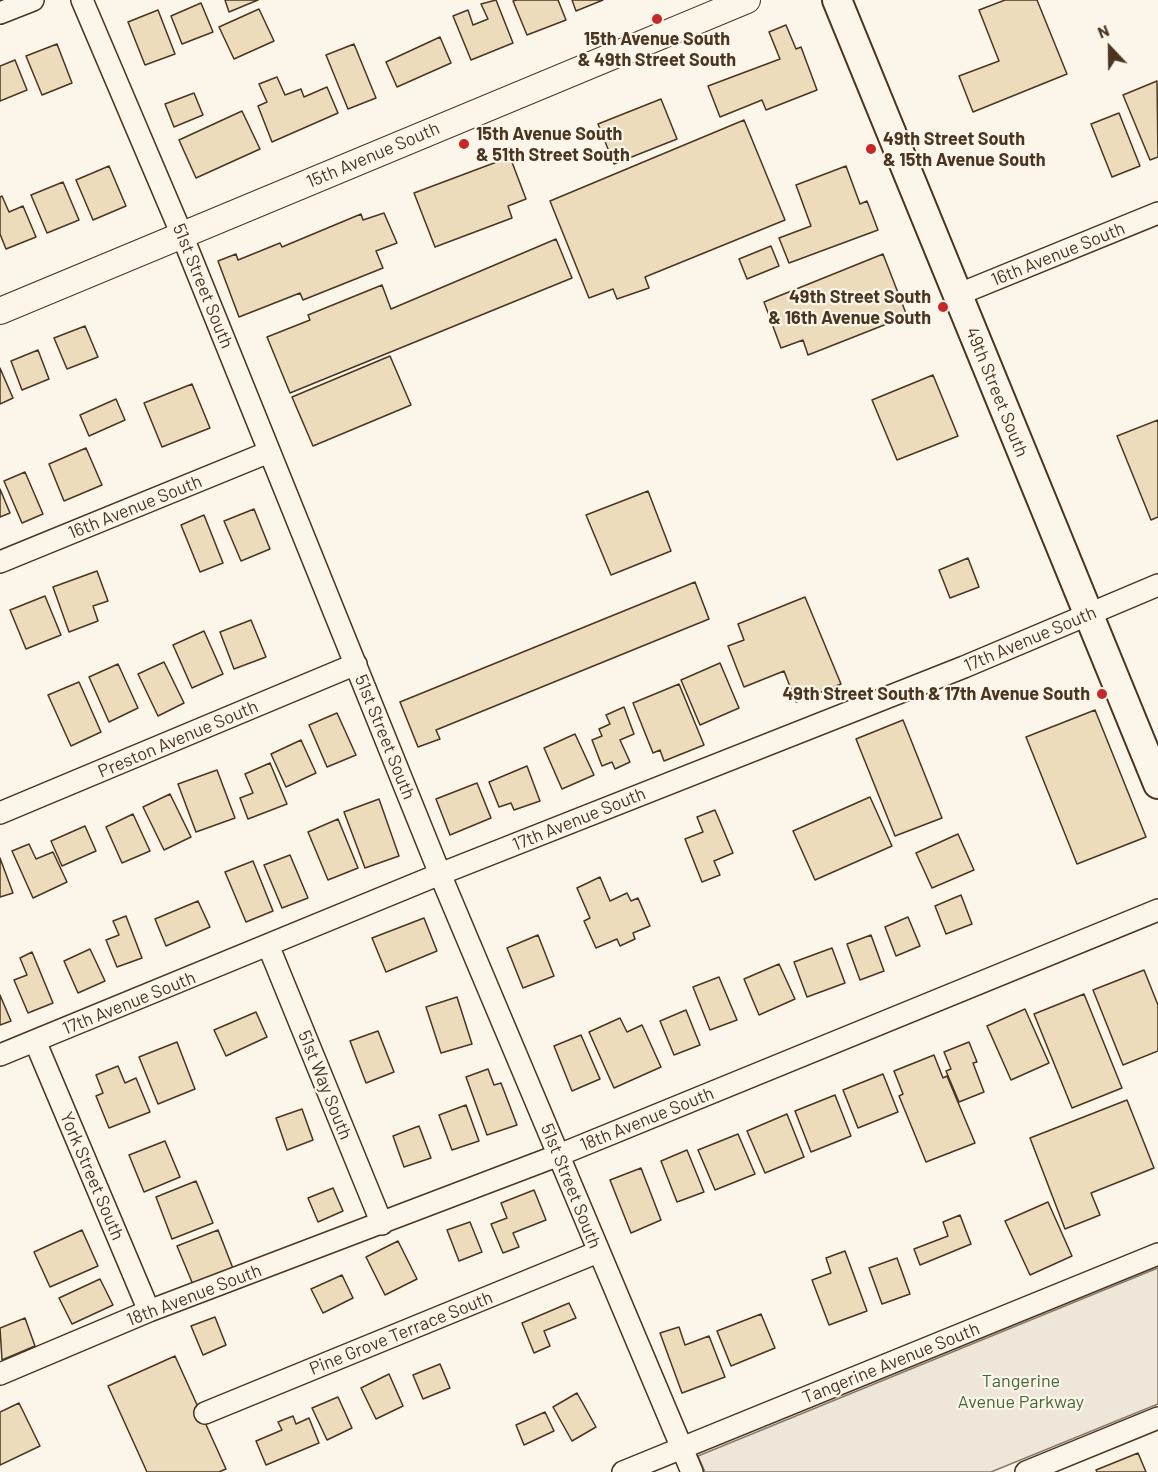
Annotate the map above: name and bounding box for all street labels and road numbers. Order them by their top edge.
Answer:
street label: 15th Avenue South [303,117,443,193]
street label: 16th Avenue South [988,217,1128,291]
street label: 51st Street South [168,220,238,352]
street label: 49th Street South [961,324,1033,460]
street label: 16th Avenue South [65,470,205,544]
street label: 17th Avenue South [961,601,1099,677]
street label: 51st Street South [350,671,420,803]
street label: Preston Avenue South [95,696,261,782]
street label: 17th Avenue South [509,782,649,856]
street label: 17th Avenue South [59,966,199,1040]
street label: 51st Way South [293,1027,357,1143]
street label: 18th Avenue South [577,1082,717,1156]
street label: York Street South [55,1109,129,1243]
street label: 51st Street South [536,1120,606,1252]
street label: 18th Avenue South [124,1259,264,1331]
street label: Pine Grove Terrace South [306,1286,496,1380]
street label: Tangerine Avenue South [799,1318,983,1408]

